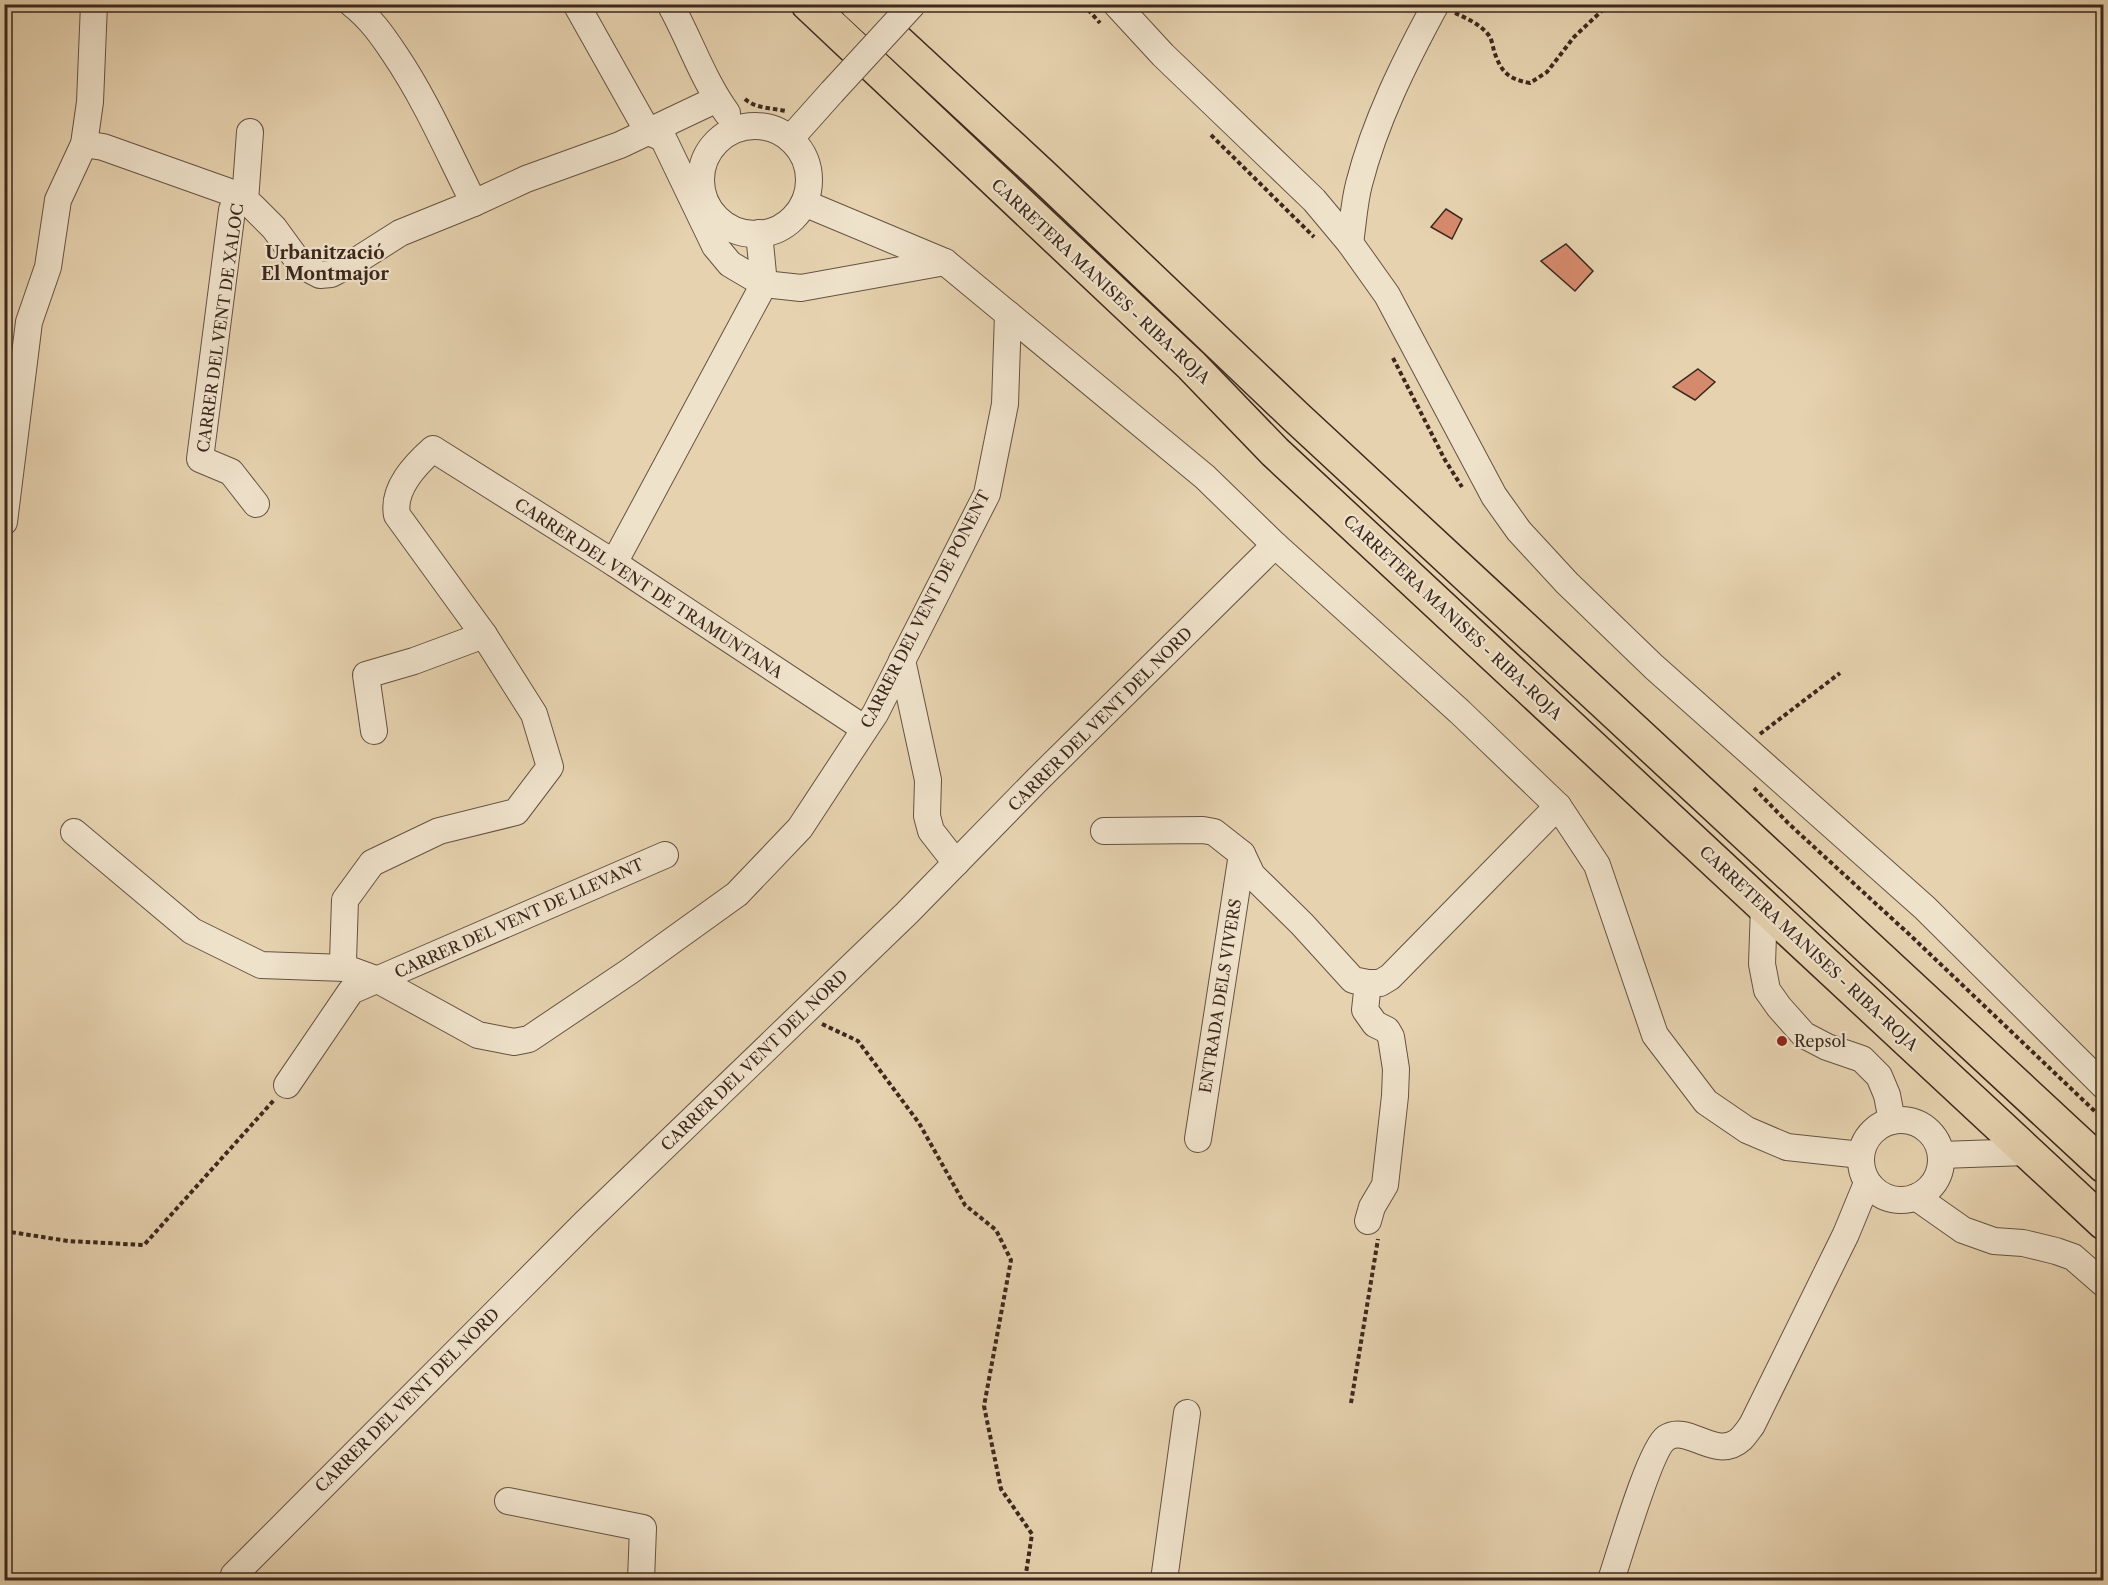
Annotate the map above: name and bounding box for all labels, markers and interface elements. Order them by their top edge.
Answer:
street label: CARRETERA MANISES - RIBA-ROJA [987,174,1215,389]
street label: CARRER DEL VENT DE XALOC [193,202,247,454]
district label: Urbanització El Montmajor [261,242,389,285]
street label: CARRER DEL VENT DE PONENT [856,487,994,731]
street label: CARRER DEL VENT DE TRAMUNTANA [511,494,788,683]
street label: CARRETERA MANISES - RIBA-ROJA [1339,510,1567,725]
street label: CARRER DEL VENT DEL NORD [1004,623,1196,815]
street label: CARRETERA MANISES - RIBA-ROJA [1695,841,1923,1056]
street label: CARRER DEL VENT DE LLEVANT [391,854,647,982]
street label: ENTRADA DELS VIVERS [1195,897,1245,1095]
street label: CARRER DEL VENT DEL NORD [656,965,852,1155]
place label: Repsol [1794,1031,1846,1051]
marker: Repsol [1775,1034,1789,1048]
street label: CARRER DEL VENT DEL NORD [311,1304,503,1496]

